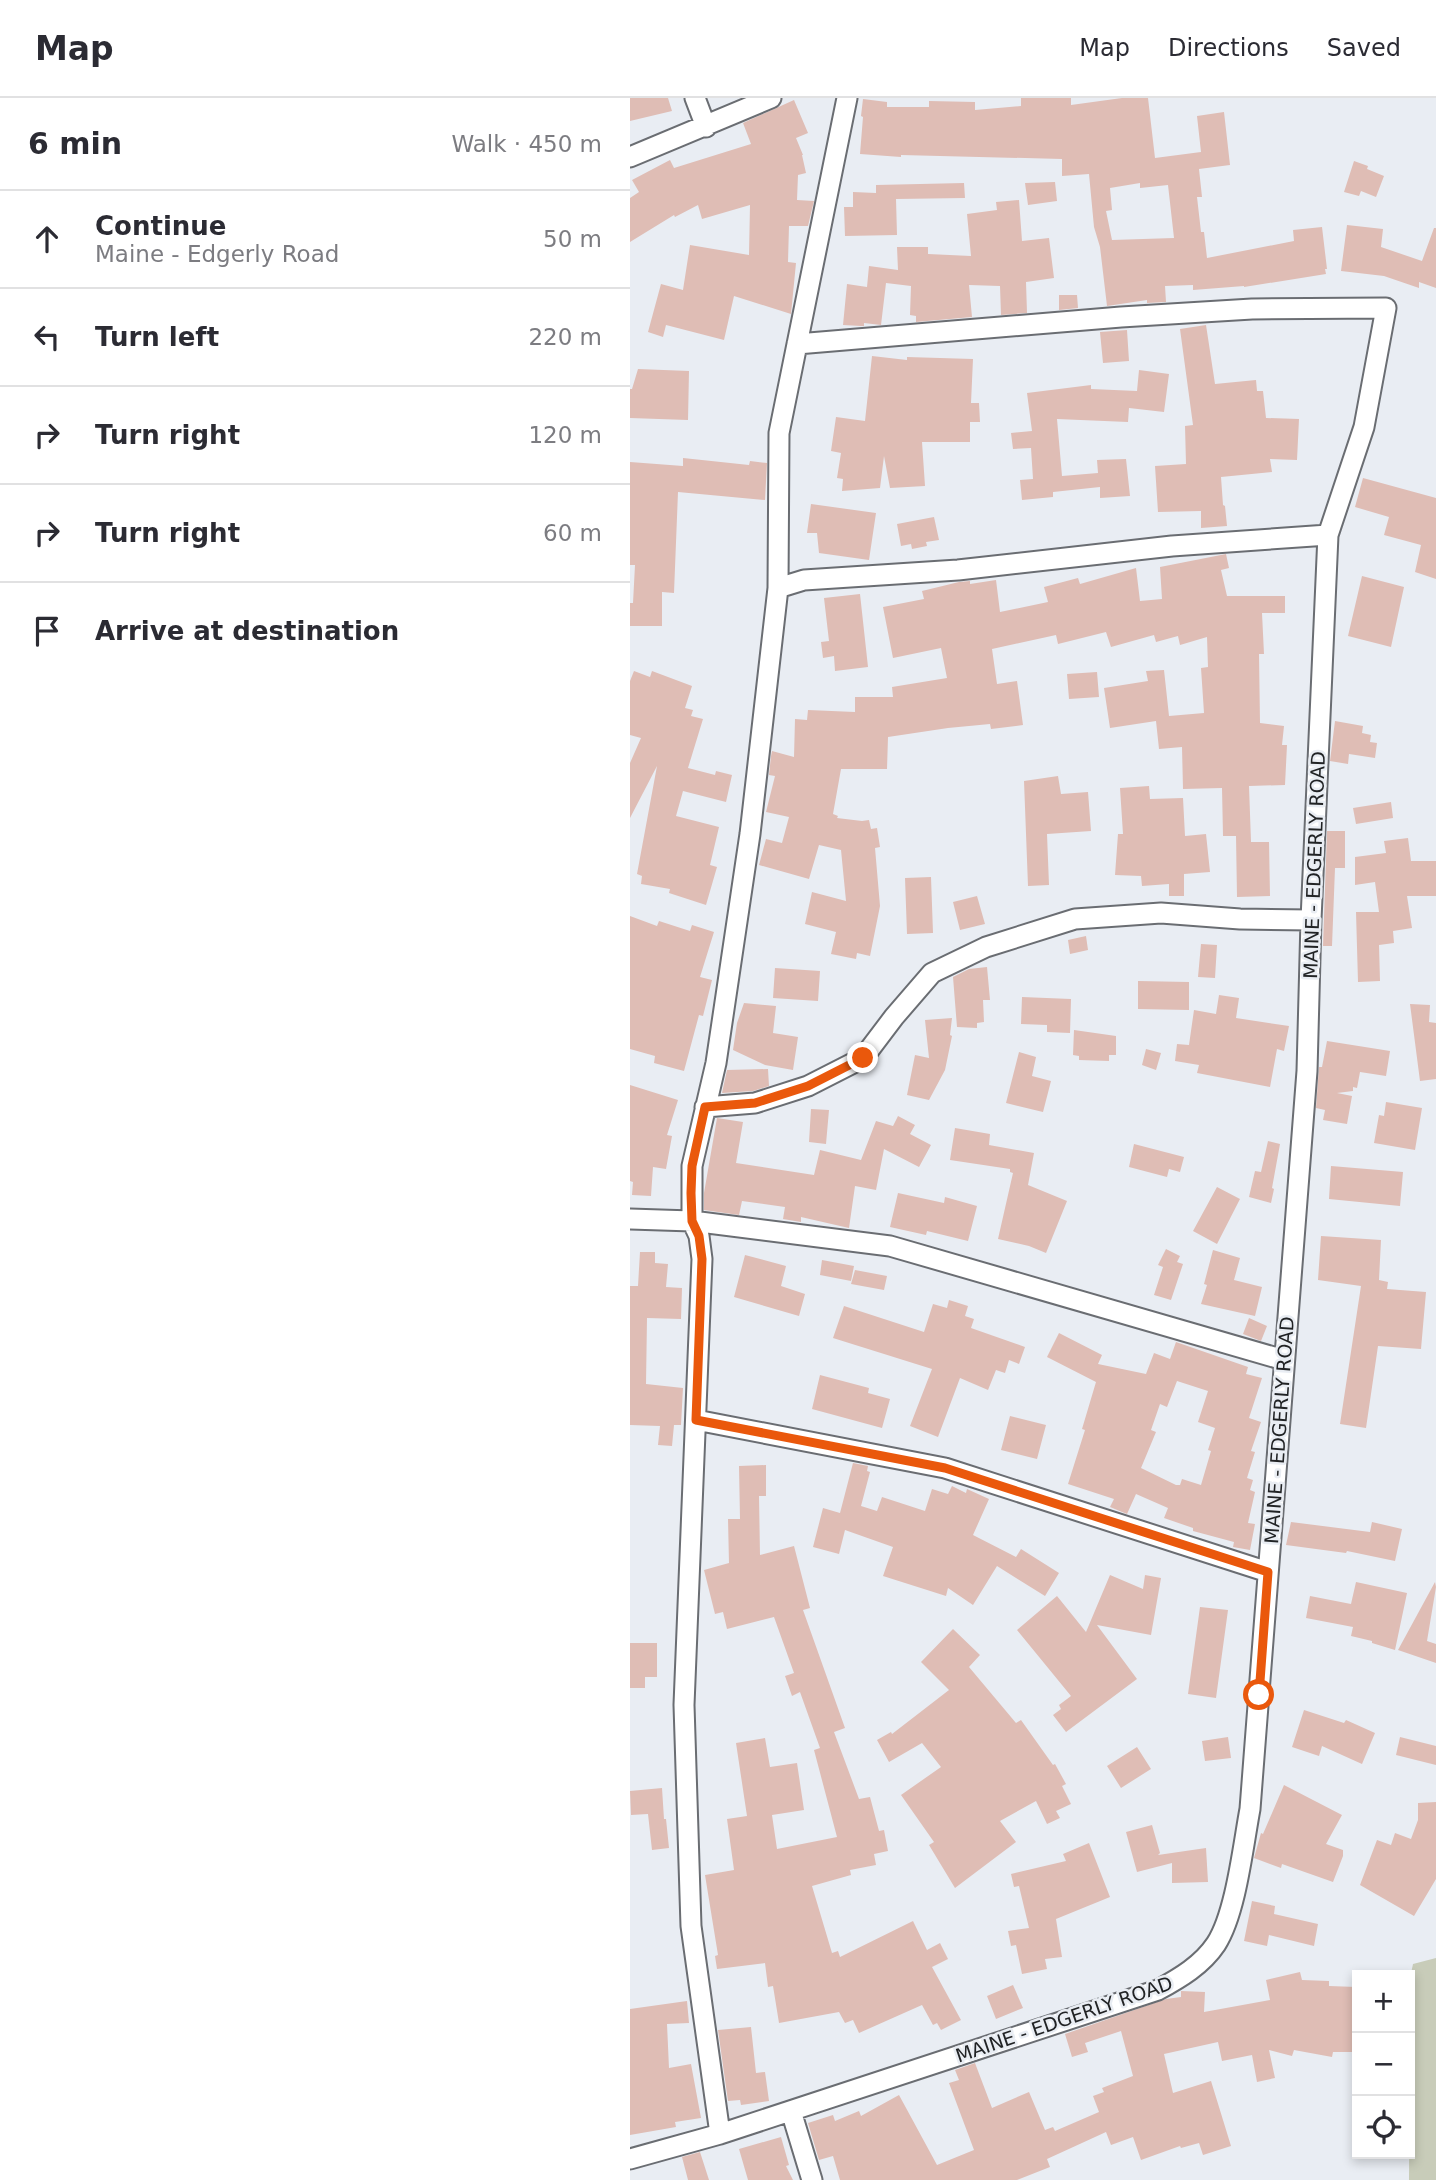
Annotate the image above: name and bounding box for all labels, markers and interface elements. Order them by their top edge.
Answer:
text: Map [35,29,114,68]
text: Map [1079,34,1130,62]
text: Directions [1168,34,1289,62]
text: Saved [1327,34,1401,62]
text: 6 min [28,126,122,161]
text: Walk · 450 m [451,131,602,157]
text: Continue [95,211,226,241]
icon: ahead [28,220,66,258]
text: 50 m [543,226,602,252]
text: Maine - Edgerly Road [95,241,339,267]
icon: left [28,318,66,356]
text: Turn left [95,322,219,352]
text: 220 m [528,324,602,350]
icon: right [28,416,66,454]
text: Turn right [95,420,240,450]
text: 120 m [528,422,602,448]
icon: right [28,514,66,552]
text: Turn right [95,518,240,548]
text: 60 m [543,520,602,546]
icon: arrive [28,612,66,650]
text: Arrive at destination [95,616,399,646]
street label: MAINE - EDGERLY ROAD [1299,751,1329,979]
route end [847,1042,878,1073]
street label: MAINE - EDGERLY ROAD [1260,1316,1298,1544]
route start [1243,1679,1274,1710]
map controls [1352,1970,1415,2159]
button: + [1352,1970,1415,2033]
street label: MAINE - EDGERLY ROAD [953,1972,1175,2066]
button: − [1352,2033,1415,2096]
button: locate [1352,2096,1415,2159]

